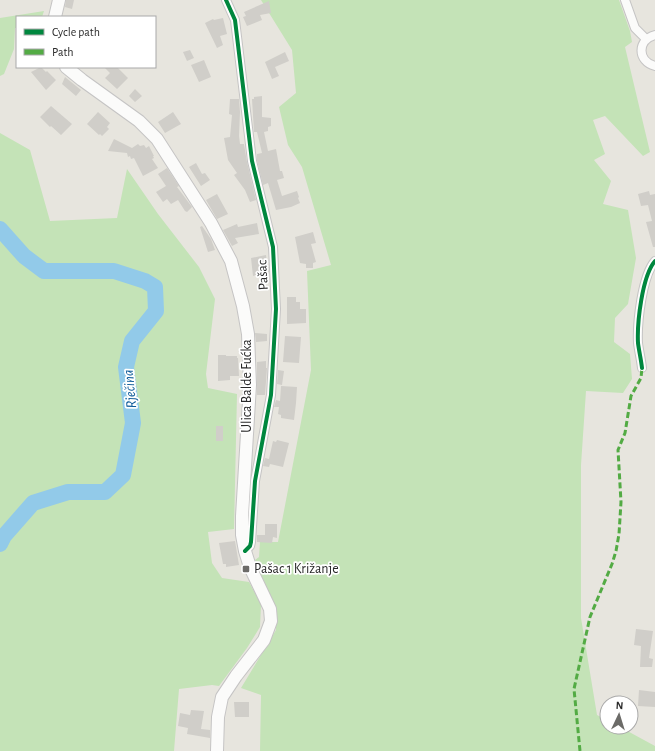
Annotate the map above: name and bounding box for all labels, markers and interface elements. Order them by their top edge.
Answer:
legend [16,16,156,68]
text: Cycle path [52,26,100,39]
text: Path [52,46,74,58]
street label: Pašac [255,259,271,291]
street label: Ulica Balde Fućka [240,339,254,433]
water label: Rječina [121,369,139,409]
place label: Pašac 1 Križanje [254,562,339,576]
marker: Pašac 1 Križanje [241,564,251,574]
north arrow [599,695,639,735]
text: N [615,700,624,711]

